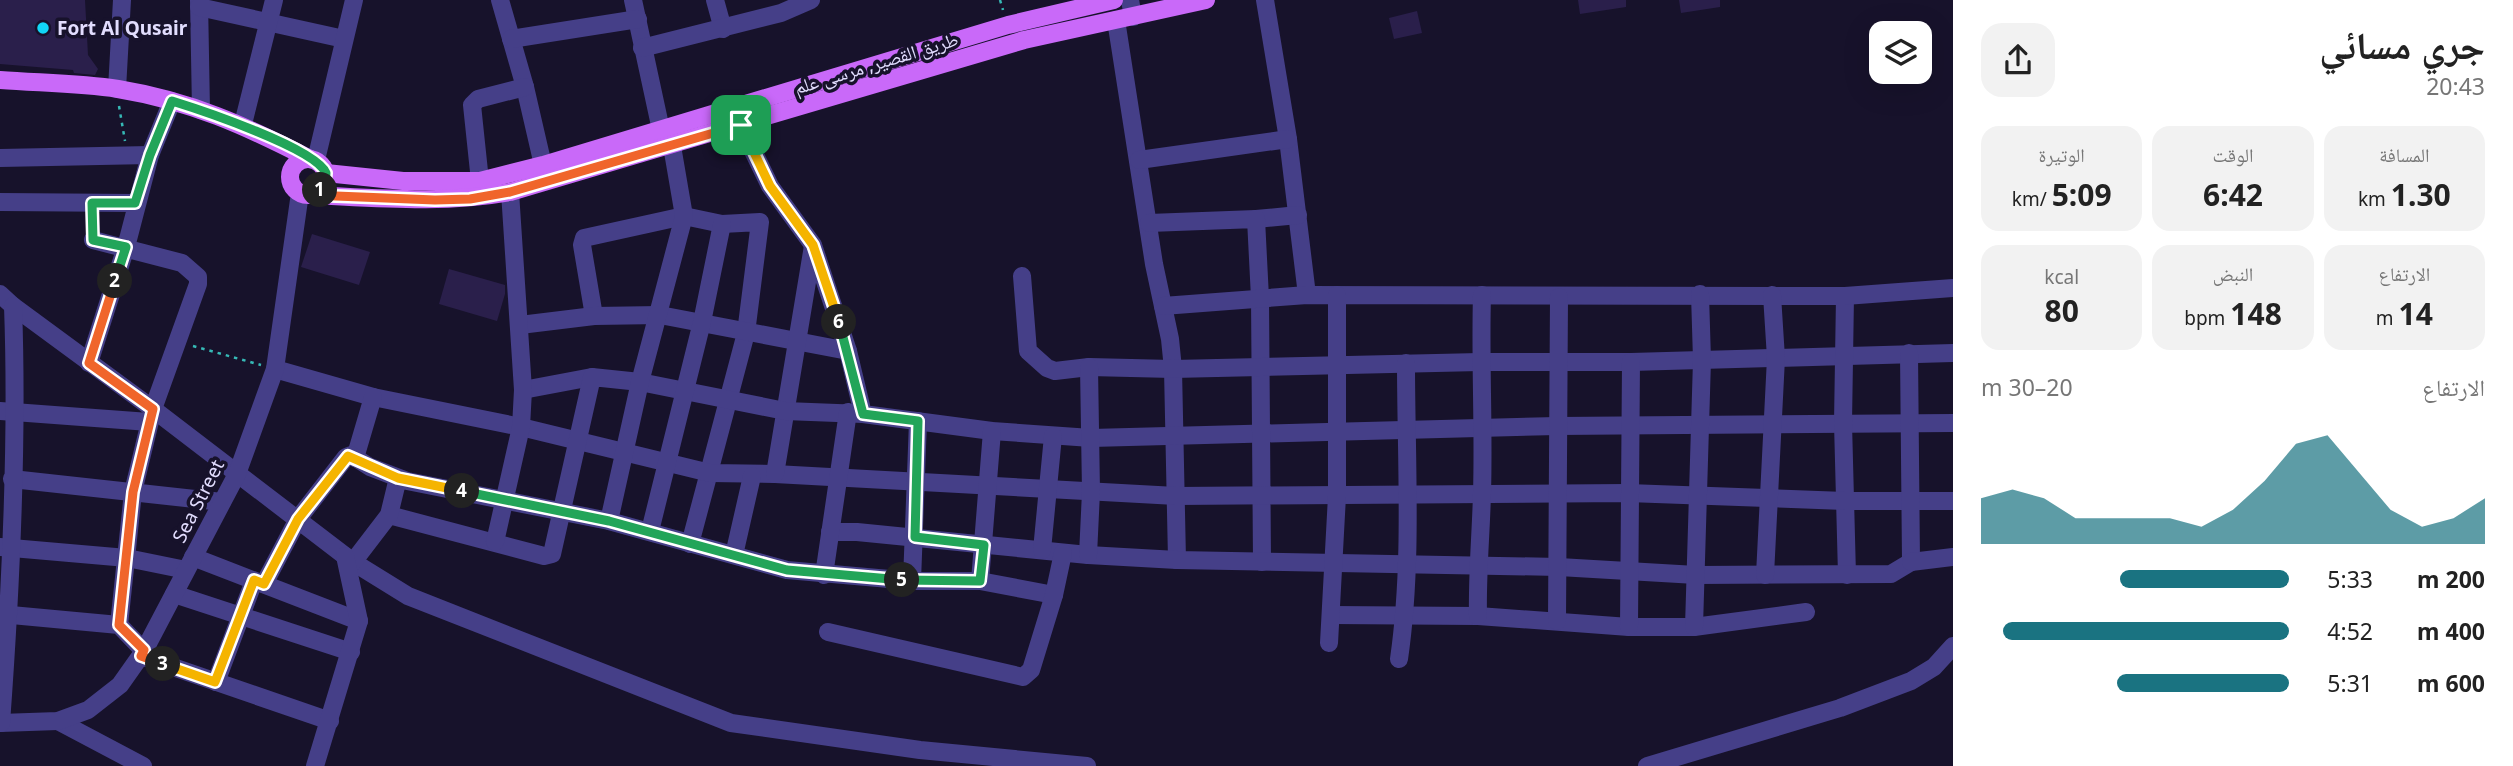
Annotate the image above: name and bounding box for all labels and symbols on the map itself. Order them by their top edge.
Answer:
place label: Fort Al Qusair [57,15,188,41]
marker: Fort Al Qusair [35,20,51,36]
street label: طريق القصير, مرسى علم [791,26,961,100]
pin [711,95,771,155]
pin: 1 [302,172,338,208]
pin: 2 [97,264,132,298]
pin: 6 [822,304,856,340]
street label: Sea Street [166,455,230,547]
pin: 4 [444,474,480,508]
pin: 5 [884,562,920,598]
pin: 3 [146,646,180,682]

